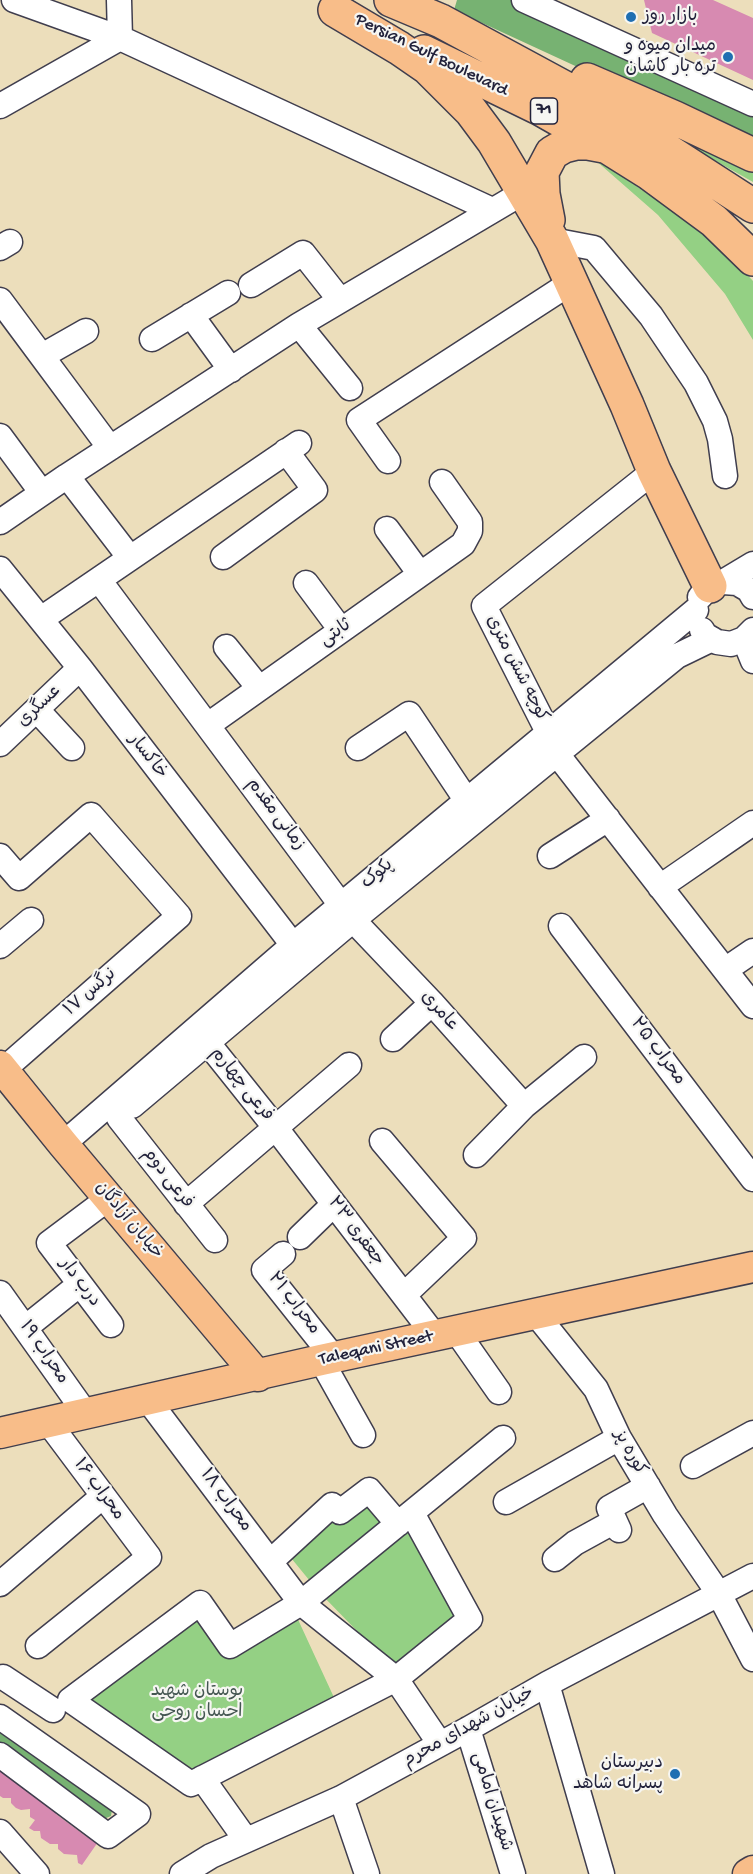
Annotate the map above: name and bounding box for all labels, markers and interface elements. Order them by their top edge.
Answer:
place label: بازار روز [643,6,698,28]
street label: Persian Gulf Boulevard [351,10,511,102]
marker: بازار روز [624,10,638,24]
place label: میدان میوه و تره بار کاشان [625,36,716,78]
marker: میدان میوه و تره بار کاشان [721,50,735,64]
road number: 71 [530,98,558,124]
street label: کوچه شش متری [480,612,552,726]
street label: ثابتی [316,616,356,652]
street label: عسگری [14,681,66,733]
street label: خاکسار [123,730,171,784]
street label: زمانی مقدم [241,775,309,855]
street label: پکوک [357,855,399,895]
street label: نرگس ۱۷ [60,964,122,1022]
street label: عامری [415,987,463,1037]
street label: محراب ۲۵ [625,1014,689,1090]
street label: فرعی چهارم [205,1044,277,1126]
street label: فرعی دوم [137,1145,197,1213]
street label: خیابان آزادگان [89,1178,167,1264]
street label: جعفری ۲۳ [322,1193,388,1271]
street label: درب دار [54,1254,104,1312]
street label: محراب ۲۱ [262,1269,324,1339]
street label: محراب ۱۹ [13,1317,73,1389]
street label: Taleqani Street [317,1326,435,1372]
street label: کوره پز [608,1426,650,1480]
street label: محراب ۱۶ [68,1455,128,1525]
street label: محراب ۱۸ [194,1465,256,1537]
park label: بوستان شهید احسان روحی [151,1681,243,1724]
street label: خیابان شهدای محرم [400,1683,538,1773]
street label: شهیدان امامی [466,1750,516,1854]
place label: دبیرستان پسرانه شاهد [573,1753,663,1796]
marker: دبیرستان پسرانه شاهد [668,1767,682,1781]

